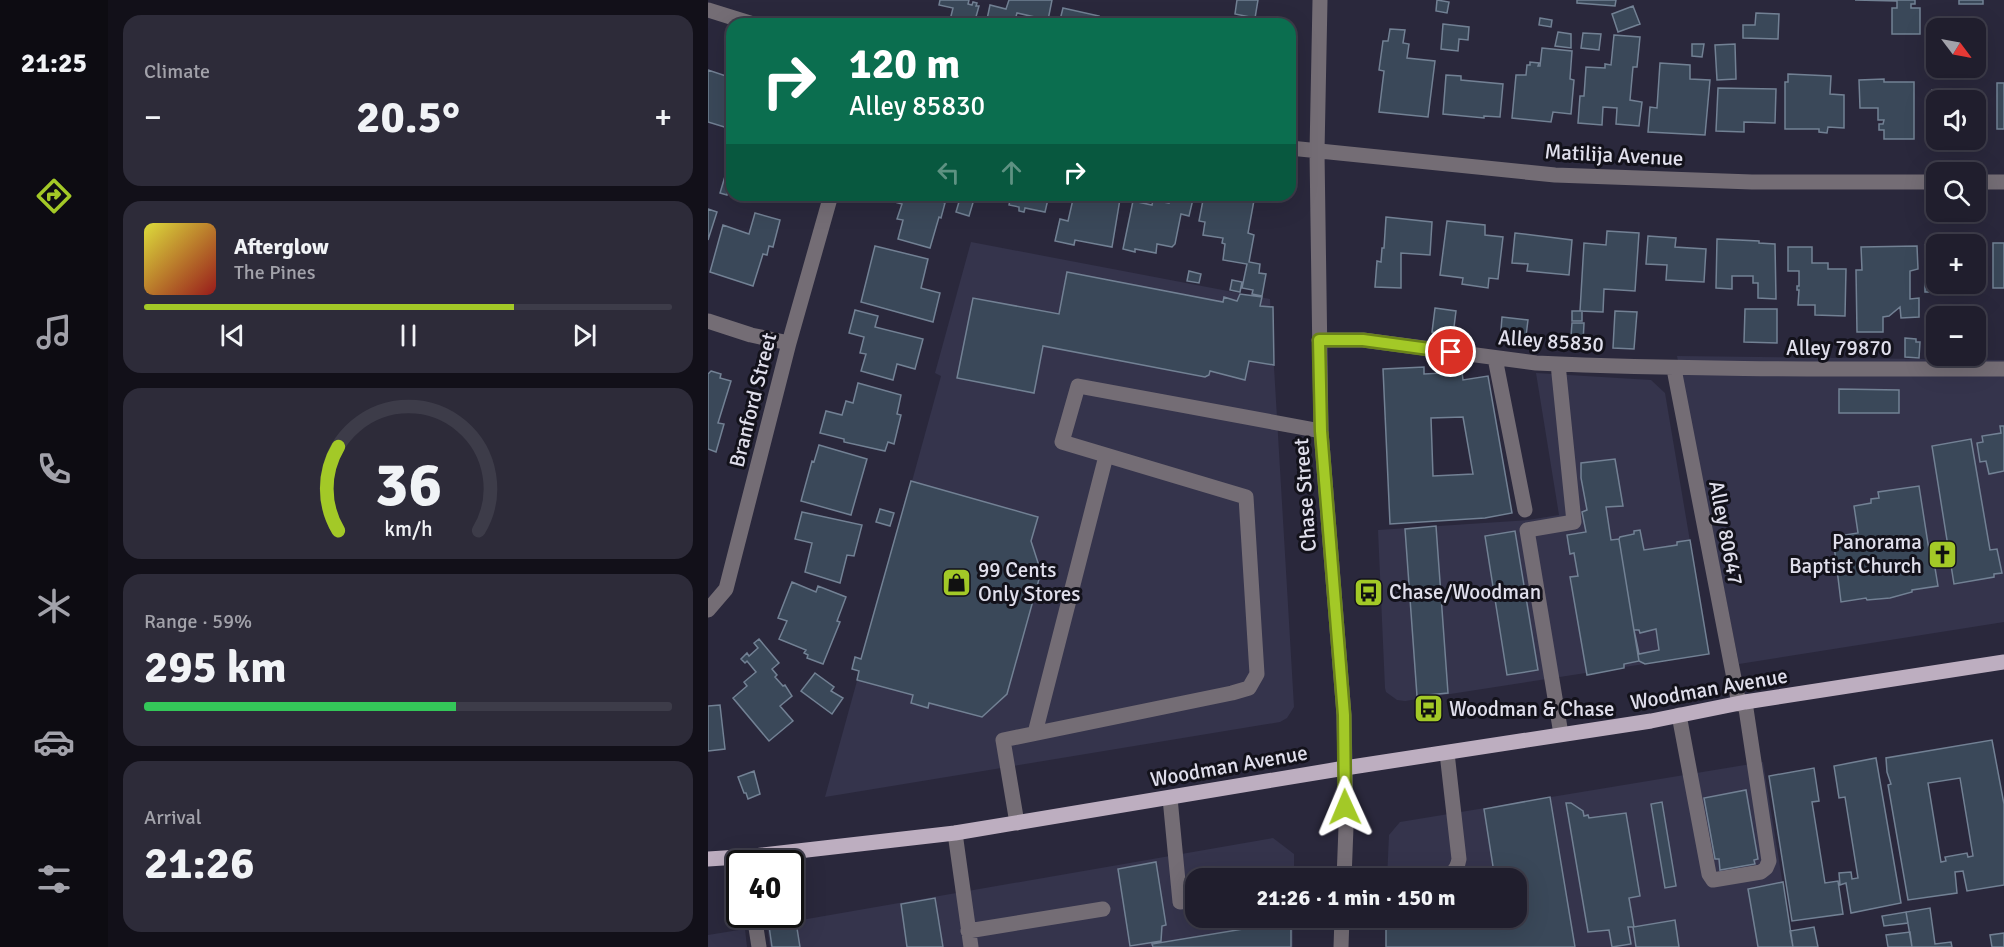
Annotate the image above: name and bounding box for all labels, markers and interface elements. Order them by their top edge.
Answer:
north arrow [1926,18,1986,78]
map controls [1926,18,1986,366]
text: 120 m [849,39,960,90]
icon: right [750,42,828,120]
text: 21:25 [21,47,87,80]
text: Climate [144,59,210,84]
text: 20.5° [356,90,460,145]
text: Alley 85830 [849,90,985,123]
button: sound [1926,90,1986,150]
text: − [144,97,162,138]
text: + [654,97,672,138]
street label: Matilija Avenue [1544,138,1684,172]
icon: left [932,156,965,189]
icon: ahead [995,156,1028,189]
icon: right [1058,156,1091,189]
button: search [1926,162,1986,222]
icon: directions [33,175,75,217]
text: Afterglow [234,233,329,260]
button: + [1926,234,1986,294]
text: The Pines [234,260,316,285]
button: − [1926,306,1986,366]
icon: music [33,311,75,353]
icon: previous [216,319,249,352]
icon: pause [392,319,425,352]
icon: next [568,319,601,352]
street label: Alley 85830 [1497,324,1605,358]
pin [1425,326,1476,377]
street label: Branford Street [724,330,782,470]
icon: arrive [1434,335,1467,368]
street label: Alley 79870 [1786,335,1892,361]
street label: Chase Street [1288,437,1322,553]
text: 36 [374,446,442,523]
icon: phone [33,448,75,490]
street label: Alley 80647 [1703,479,1749,587]
text: km/h [384,516,432,542]
place label: Panorama Baptist Church [1789,529,1922,579]
church icon: Panorama Baptist Church [1927,538,1959,570]
place label: 99 Cents Only Stores [978,557,1080,607]
shop icon: 99 Cents Only Stores [941,566,973,598]
bus stop icon: Chase/Woodman [1352,576,1384,608]
place label: Chase/Woodman [1389,579,1541,605]
icon: climate [33,585,75,627]
text: Range · 59% [144,609,252,634]
text: 295 km [144,640,287,695]
street label: Woodman Avenue [1628,662,1790,716]
bus stop icon: Woodman & Chase [1412,693,1444,725]
place label: Woodman & Chase [1449,696,1615,722]
icon: car [33,721,75,763]
street label: Woodman Avenue [1148,739,1310,793]
position arrow [1313,775,1377,839]
text: Arrival [144,805,202,830]
text: 21:26 [144,836,254,891]
speed limit sign: 40 [726,850,804,928]
icon: filters [33,858,75,900]
text: 21:26 · 1 min · 150 m [1256,884,1456,911]

